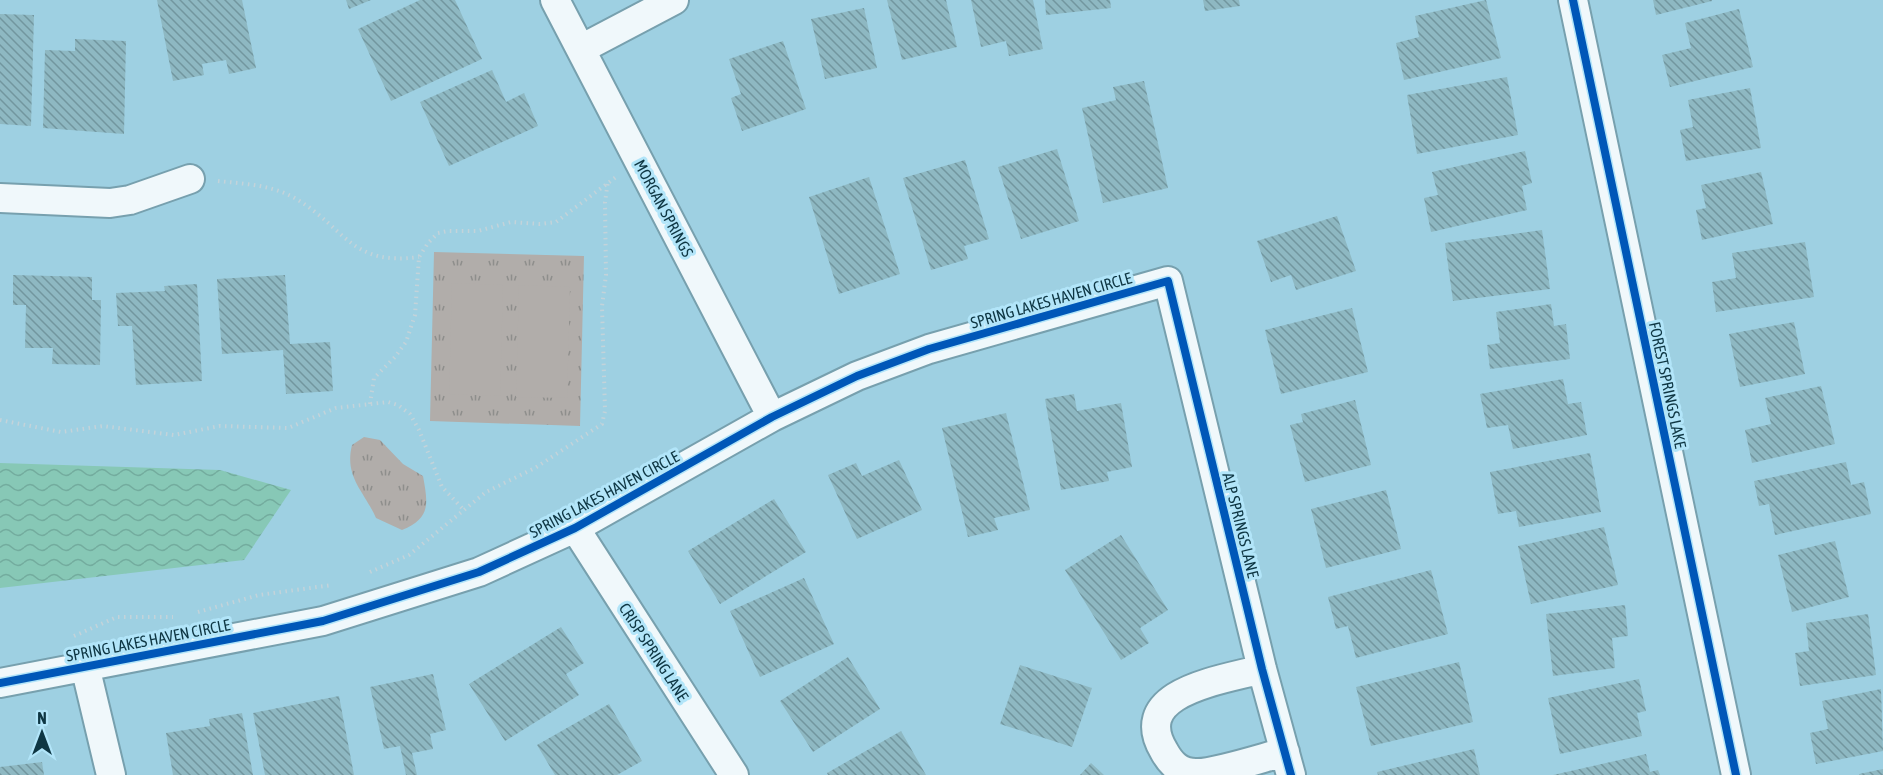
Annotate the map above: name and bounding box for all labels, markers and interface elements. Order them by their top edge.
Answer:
street label: MORGAN SPRINGS [631,156,697,260]
street label: SPRING LAKES HAVEN CIRCLE [968,268,1134,332]
street label: FOREST SPRINGS LAKE [1646,320,1690,450]
street label: SPRING LAKES HAVEN CIRCLE [526,447,682,541]
street label: ALP SPRINGS LANE [1219,471,1263,580]
street label: CRISP SPRING LANE [616,600,692,704]
street label: SPRING LAKES HAVEN CIRCLE [64,615,232,665]
north arrow [12,703,72,763]
text: N [37,709,47,727]

